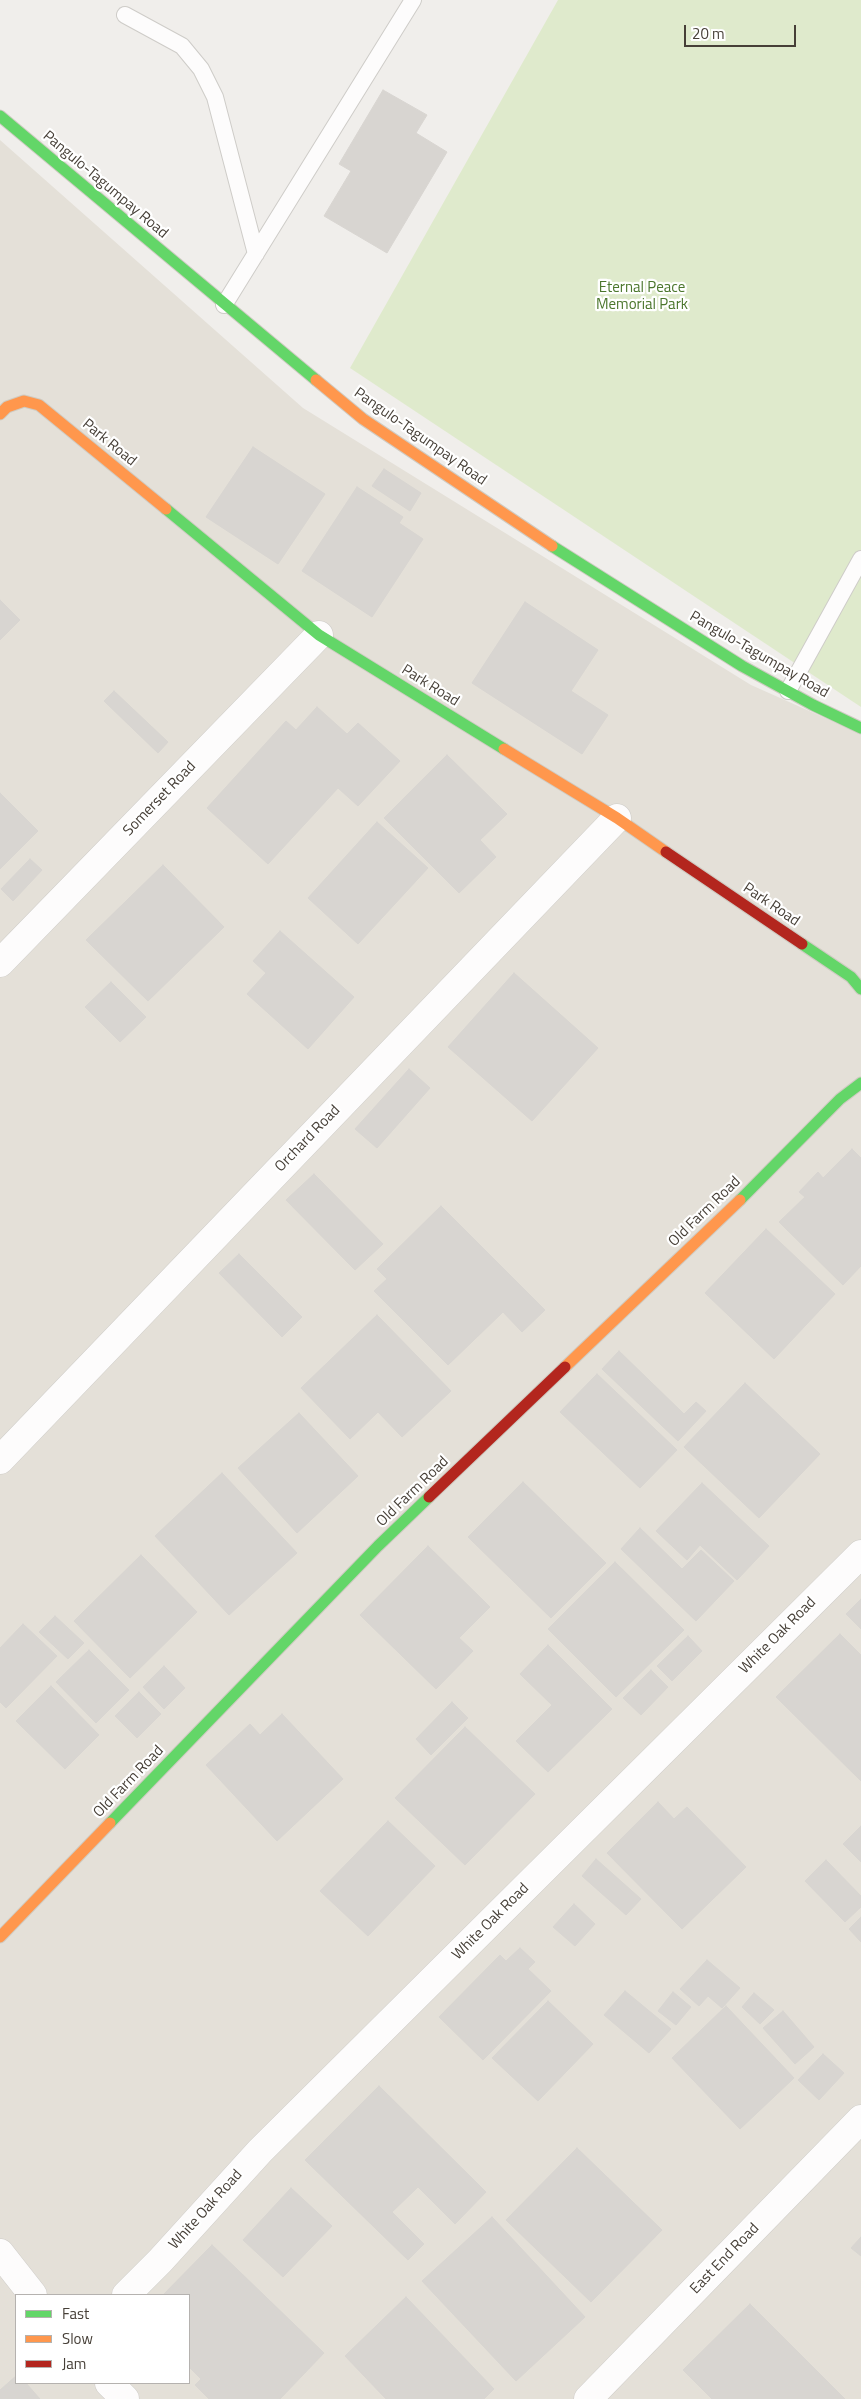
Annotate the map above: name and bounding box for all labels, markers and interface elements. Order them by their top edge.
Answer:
scale bar [686,15,798,47]
text: 20 m [692,22,725,45]
street label: Pangulo-Tagumpay Road [39,127,171,243]
park label: Eternal Peace Memorial Park [596,279,688,314]
street label: Pangulo-Tagumpay Road [350,384,490,490]
street label: Park Road [78,416,140,470]
street label: Pangulo-Tagumpay Road [686,608,832,702]
street label: Park Road [398,661,462,711]
street label: Somerset Road [120,758,200,840]
street label: Park Road [739,880,803,930]
street label: Orchard Road [272,1102,344,1176]
street label: Old Farm Road [665,1173,745,1251]
street label: Old Farm Road [373,1453,453,1531]
street label: White Oak Road [736,1594,820,1678]
street label: Old Farm Road [90,1742,168,1822]
street label: White Oak Road [449,1880,533,1964]
street label: White Oak Road [165,2166,247,2254]
street label: East End Road [687,2220,763,2298]
legend [15,2294,190,2384]
text: Fast [62,2302,89,2325]
text: Slow [62,2327,93,2350]
text: Jam [62,2352,86,2375]

